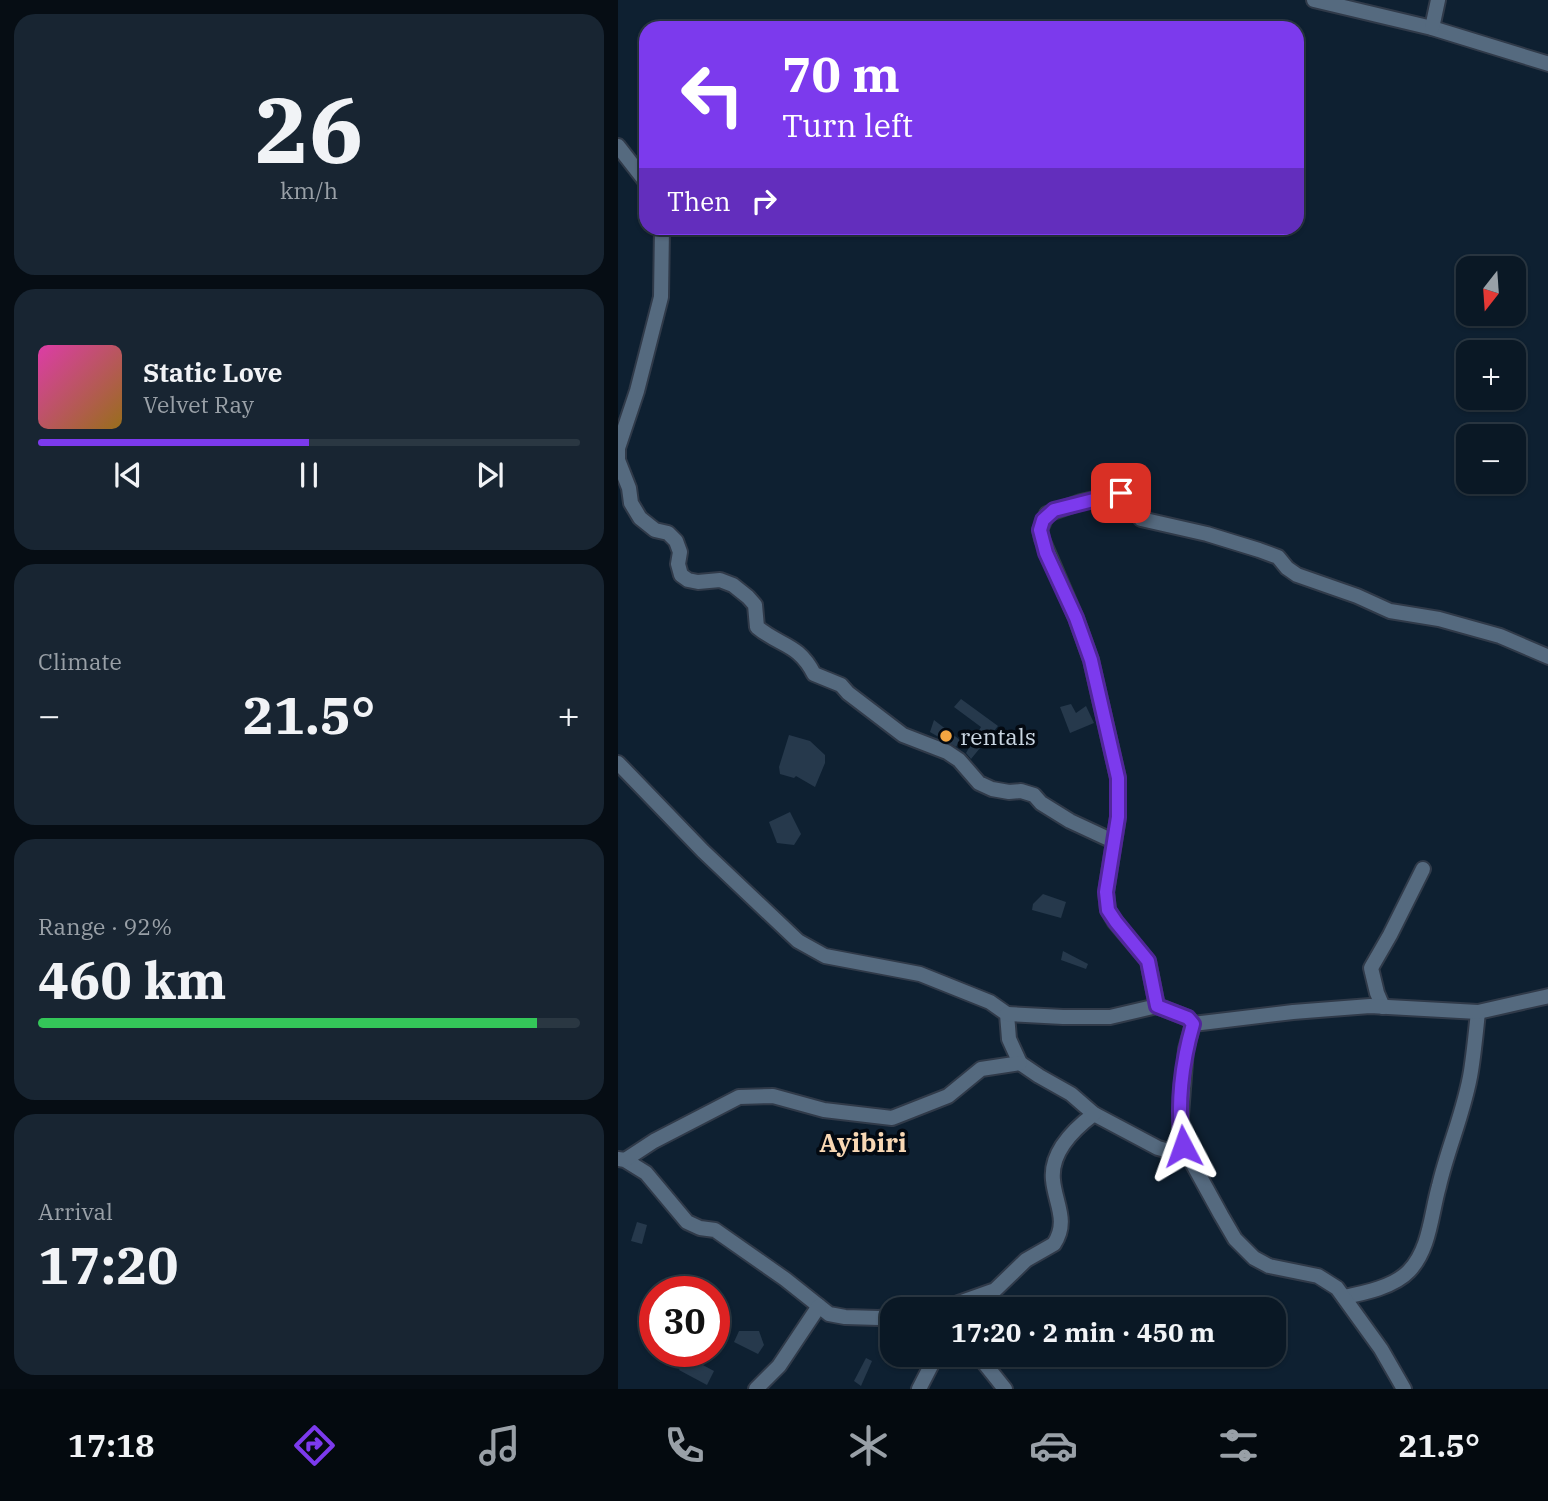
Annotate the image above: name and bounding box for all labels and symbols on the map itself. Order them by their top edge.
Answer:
north arrow [1456,256,1526,326]
pin [1091,463,1151,523]
place label: rentals [960,721,1036,751]
marker: rentals [938,728,954,744]
position arrow [1146,1109,1220,1183]
district label: Ayibiri [819,1125,907,1159]
speed limit sign: 30 [639,1276,730,1367]

